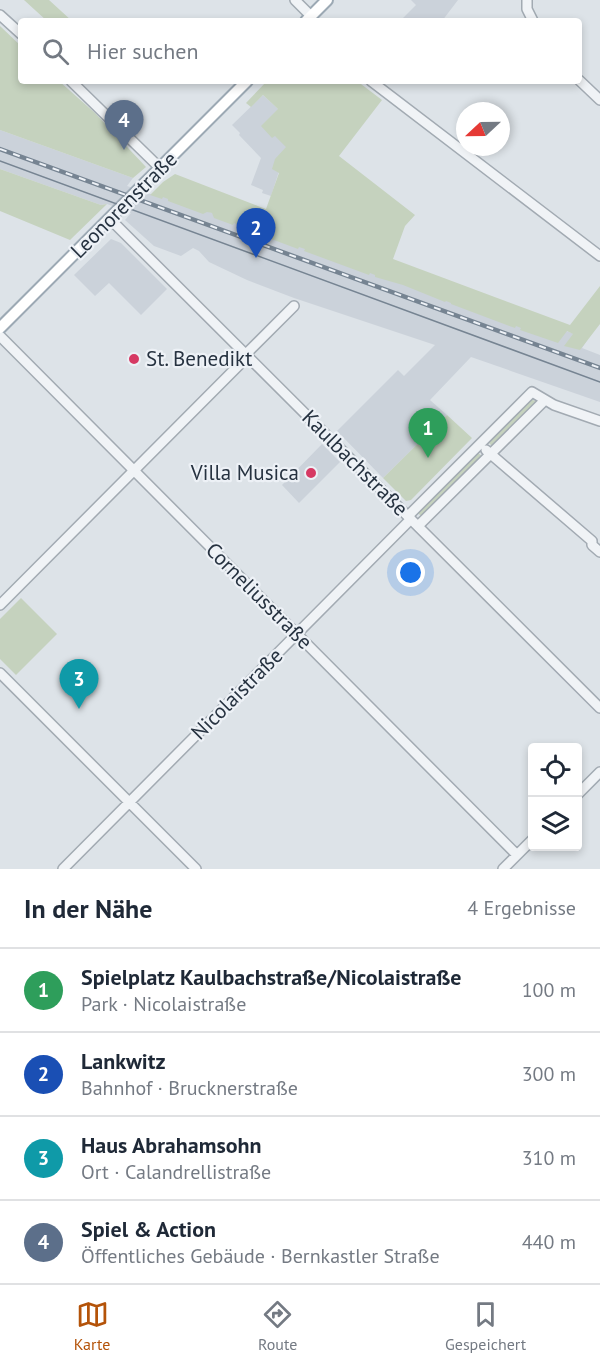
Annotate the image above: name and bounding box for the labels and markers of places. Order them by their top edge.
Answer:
pin: 4 [104,100,144,150]
pin: 2 [236,208,276,258]
place label: St. Benedikt [146,345,252,372]
marker: St. Benedikt [127,352,141,366]
pin: 1 [408,408,448,458]
place label: Villa Musica [190,459,299,486]
marker: Villa Musica [304,466,318,480]
pin: 3 [60,660,98,709]

